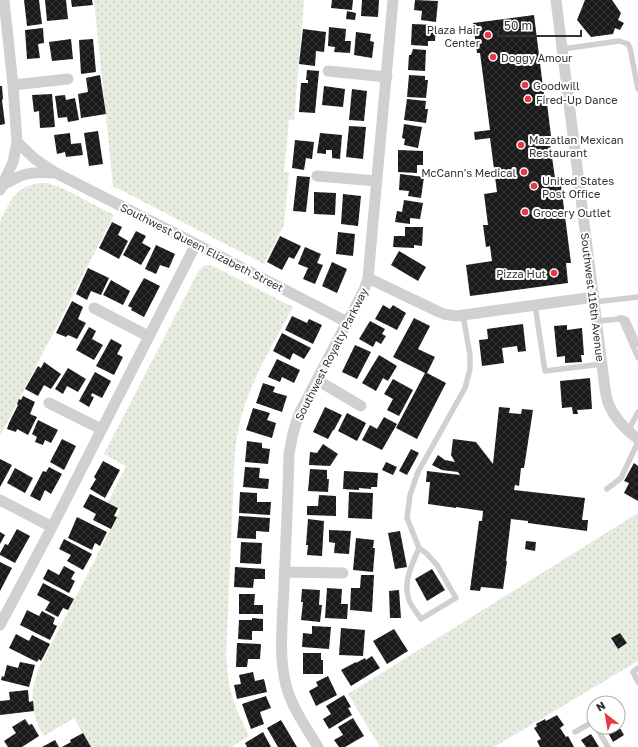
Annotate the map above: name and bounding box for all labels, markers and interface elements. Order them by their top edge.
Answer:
scale bar [498,12,581,38]
text: 50 m [504,18,532,33]
place label: Plaza Hair Center [427,23,481,49]
marker: Plaza Hair Center [483,30,493,40]
place label: Doggy Amour [501,51,573,64]
marker: Doggy Amour [488,52,498,62]
place label: Goodwill [533,79,580,92]
marker: Goodwill [520,80,530,90]
place label: Fired-Up Dance [536,93,618,106]
marker: Fired-Up Dance [523,94,533,104]
place label: Mazatlan Mexican Restaurant [529,133,624,159]
marker: Mazatlan Mexican Restaurant [516,140,526,150]
place label: McCann's Medical [421,166,516,179]
marker: McCann's Medical [519,167,529,177]
place label: United States Post Office [542,174,614,200]
marker: United States Post Office [529,181,539,191]
street label: Southwest Queen Elizabeth Street [118,200,286,294]
place label: Grocery Outlet [533,206,611,219]
marker: Grocery Outlet [520,207,530,217]
street label: Southwest 116th Avenue [579,232,607,362]
place label: Pizza Hut [496,267,546,280]
marker: Pizza Hut [549,268,559,278]
street label: Southwest Royalty Parkway [292,286,370,422]
north arrow [586,695,626,735]
text: N [594,698,608,714]

